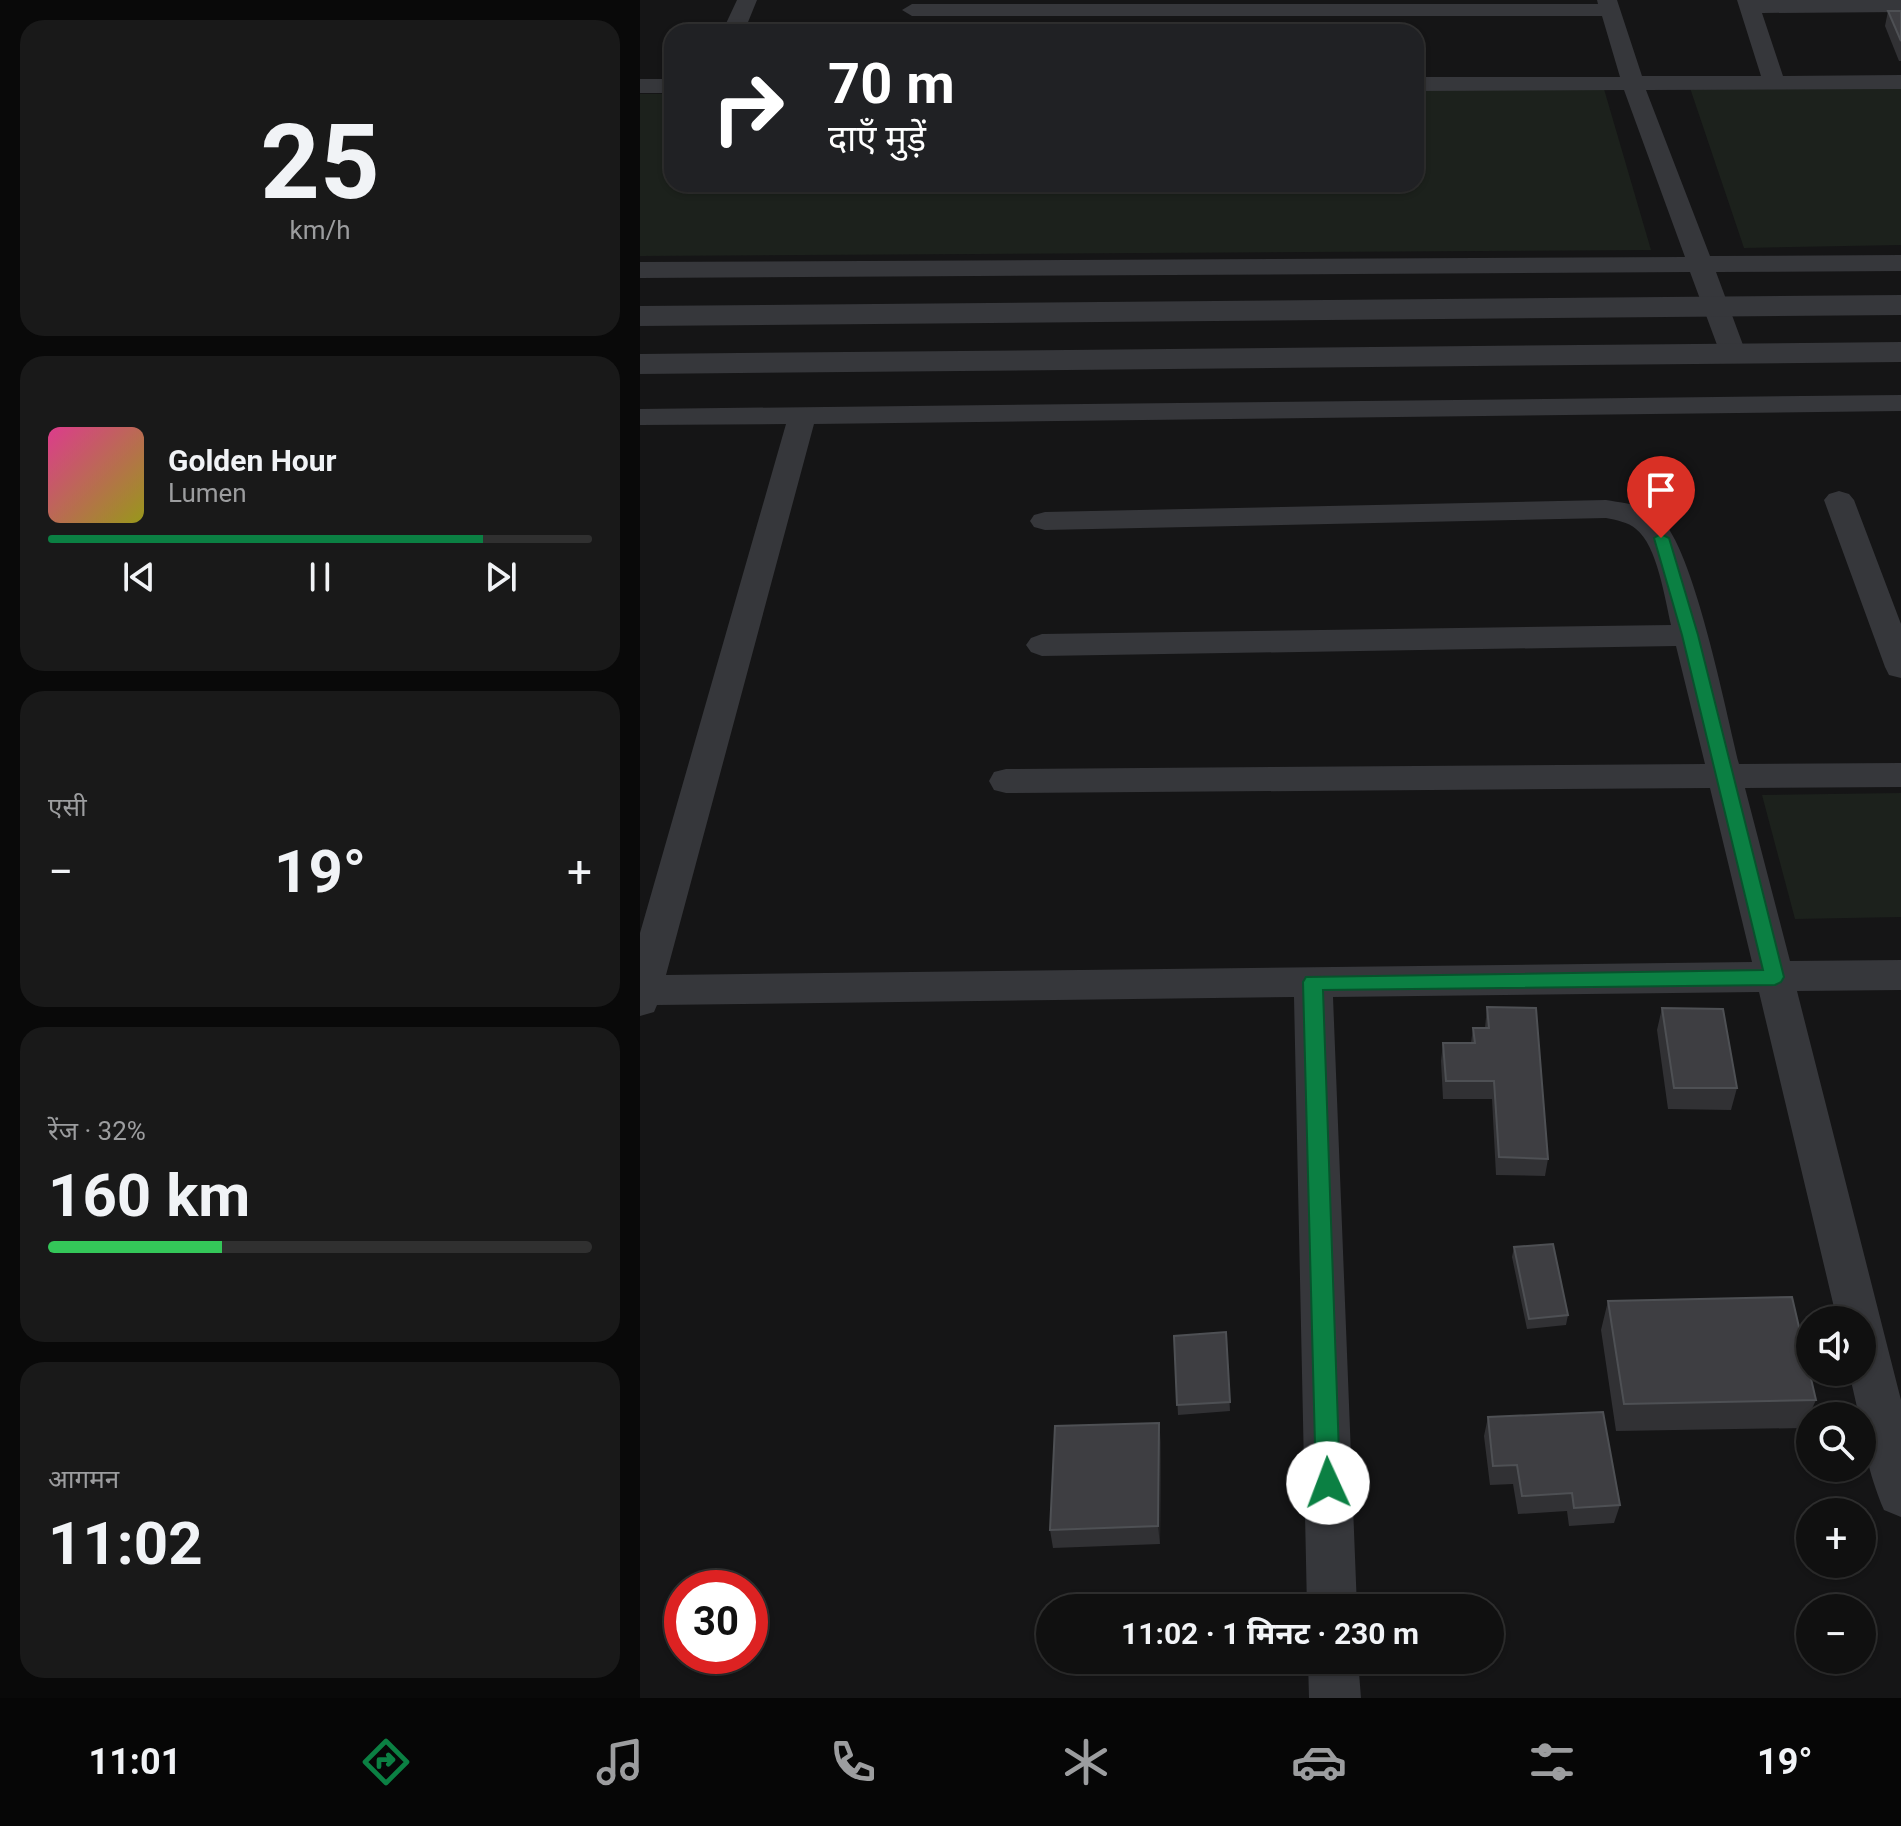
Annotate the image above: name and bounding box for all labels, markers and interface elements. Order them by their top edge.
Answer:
text: 70 m [828,51,955,117]
icon: right [696,56,800,160]
text: 25 [260,102,380,223]
text: दाएँ मुड़ें [828,118,926,160]
text: km/h [289,215,351,245]
text: Golden Hour [168,443,337,478]
pin [1627,456,1695,538]
icon: arrive [1639,468,1683,512]
text: Lumen [168,478,247,508]
icon: previous [117,555,161,599]
icon: pause [298,555,342,599]
icon: next [479,555,523,599]
text: एसी [48,792,87,822]
text: 19° [274,836,366,907]
text: − [48,846,73,898]
text: + [567,846,592,898]
text: रेंज · 32% [48,1116,146,1146]
text: 160 km [48,1160,250,1231]
map controls [1796,1306,1876,1674]
button: sound [1796,1306,1876,1386]
button: search [1796,1402,1876,1482]
position arrow [1286,1441,1370,1525]
text: आगमन [48,1464,119,1494]
button: + [1796,1498,1876,1578]
text: 11:02 [48,1508,203,1579]
speed limit sign: 30 [664,1570,768,1674]
button: − [1796,1594,1876,1674]
text: 11:02 · 1 मिनट · 230 m [1121,1616,1419,1651]
icon: directions [358,1734,414,1790]
icon: music [592,1734,648,1790]
icon: phone [825,1734,881,1790]
icon: climate [1058,1734,1114,1790]
icon: car [1291,1734,1347,1790]
icon: filters [1524,1734,1580,1790]
text: 11:01 [89,1741,181,1783]
text: 19° [1757,1741,1812,1783]

